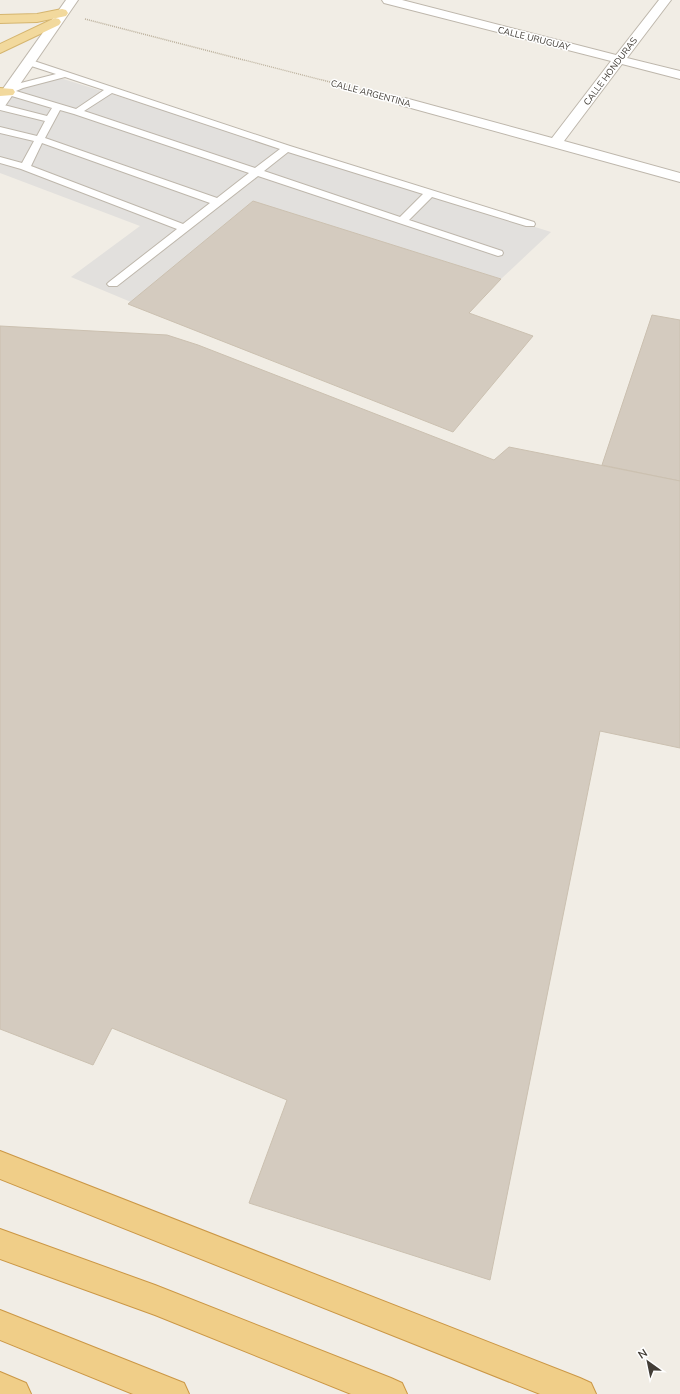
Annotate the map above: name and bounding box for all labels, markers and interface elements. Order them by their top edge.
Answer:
street label: CALLE URUGUAY [497,24,572,52]
street label: CALLE HONDURAS [581,35,639,107]
street label: CALLE ARGENTINA [330,77,413,109]
north arrow [628,1342,668,1382]
text: N [635,1345,650,1362]

